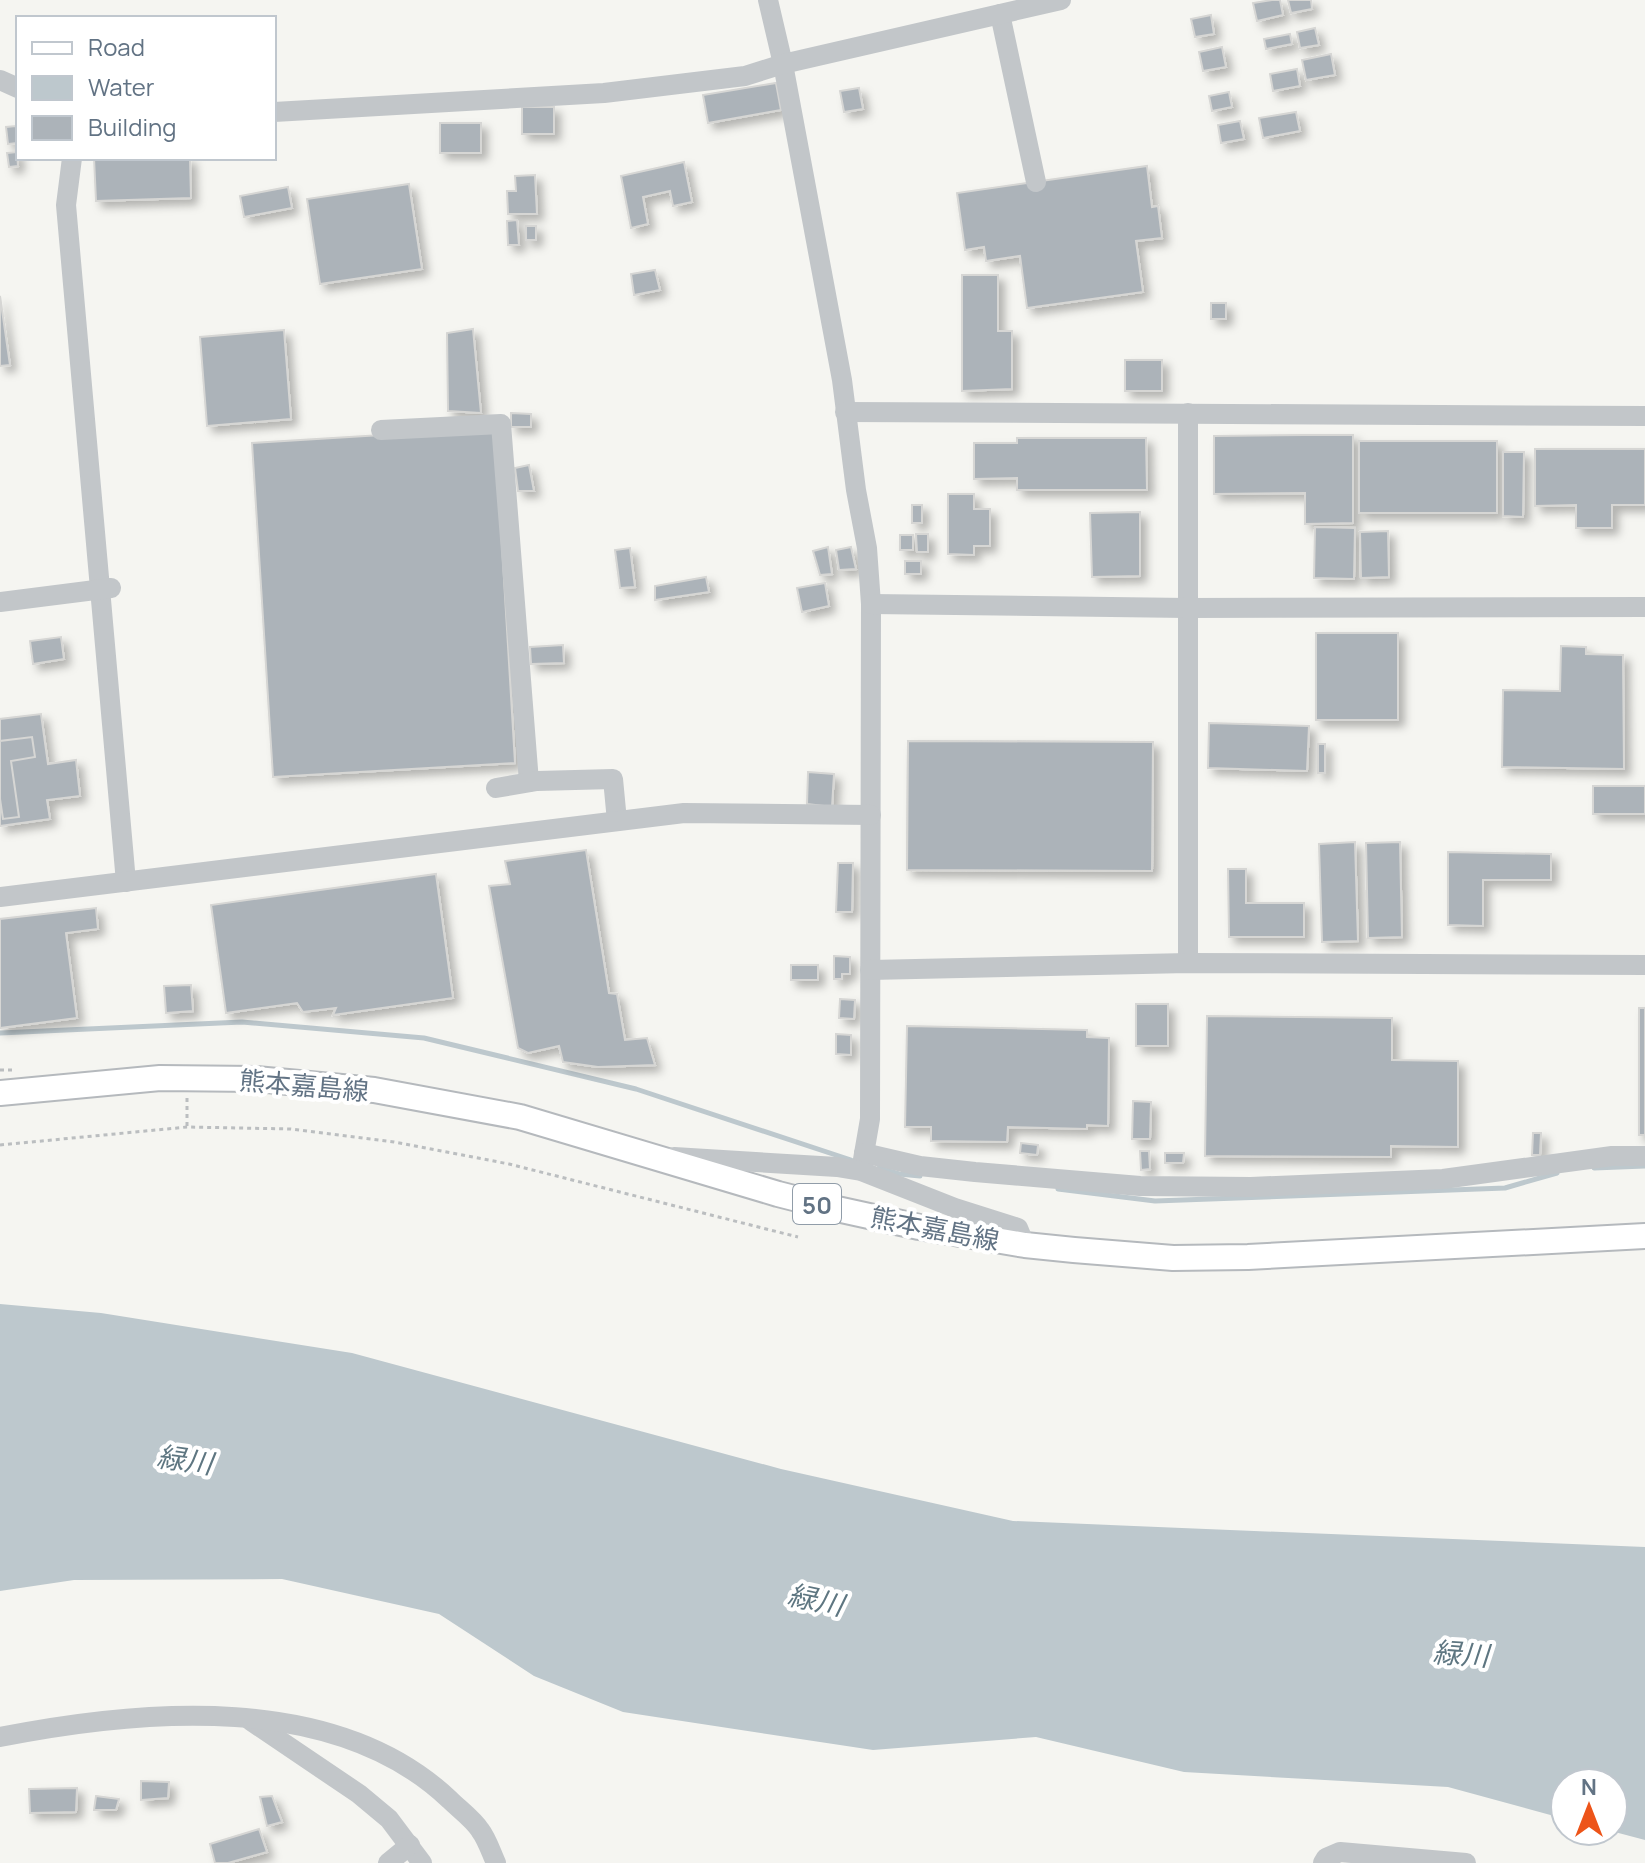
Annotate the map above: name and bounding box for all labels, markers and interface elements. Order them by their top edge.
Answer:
legend [16,16,276,160]
text: Road [88,30,145,63]
text: Water [88,70,155,103]
text: Building [88,110,176,143]
street label: 熊本嘉島線 [238,1061,370,1109]
road number: 50 [793,1184,841,1224]
street label: 熊本嘉島線 [868,1198,1002,1258]
water label: 緑川 [155,1436,218,1482]
water label: 緑川 [785,1575,850,1624]
water label: 緑川 [1432,1632,1493,1674]
north arrow [1549,1767,1629,1847]
text: N [1581,1772,1597,1802]

